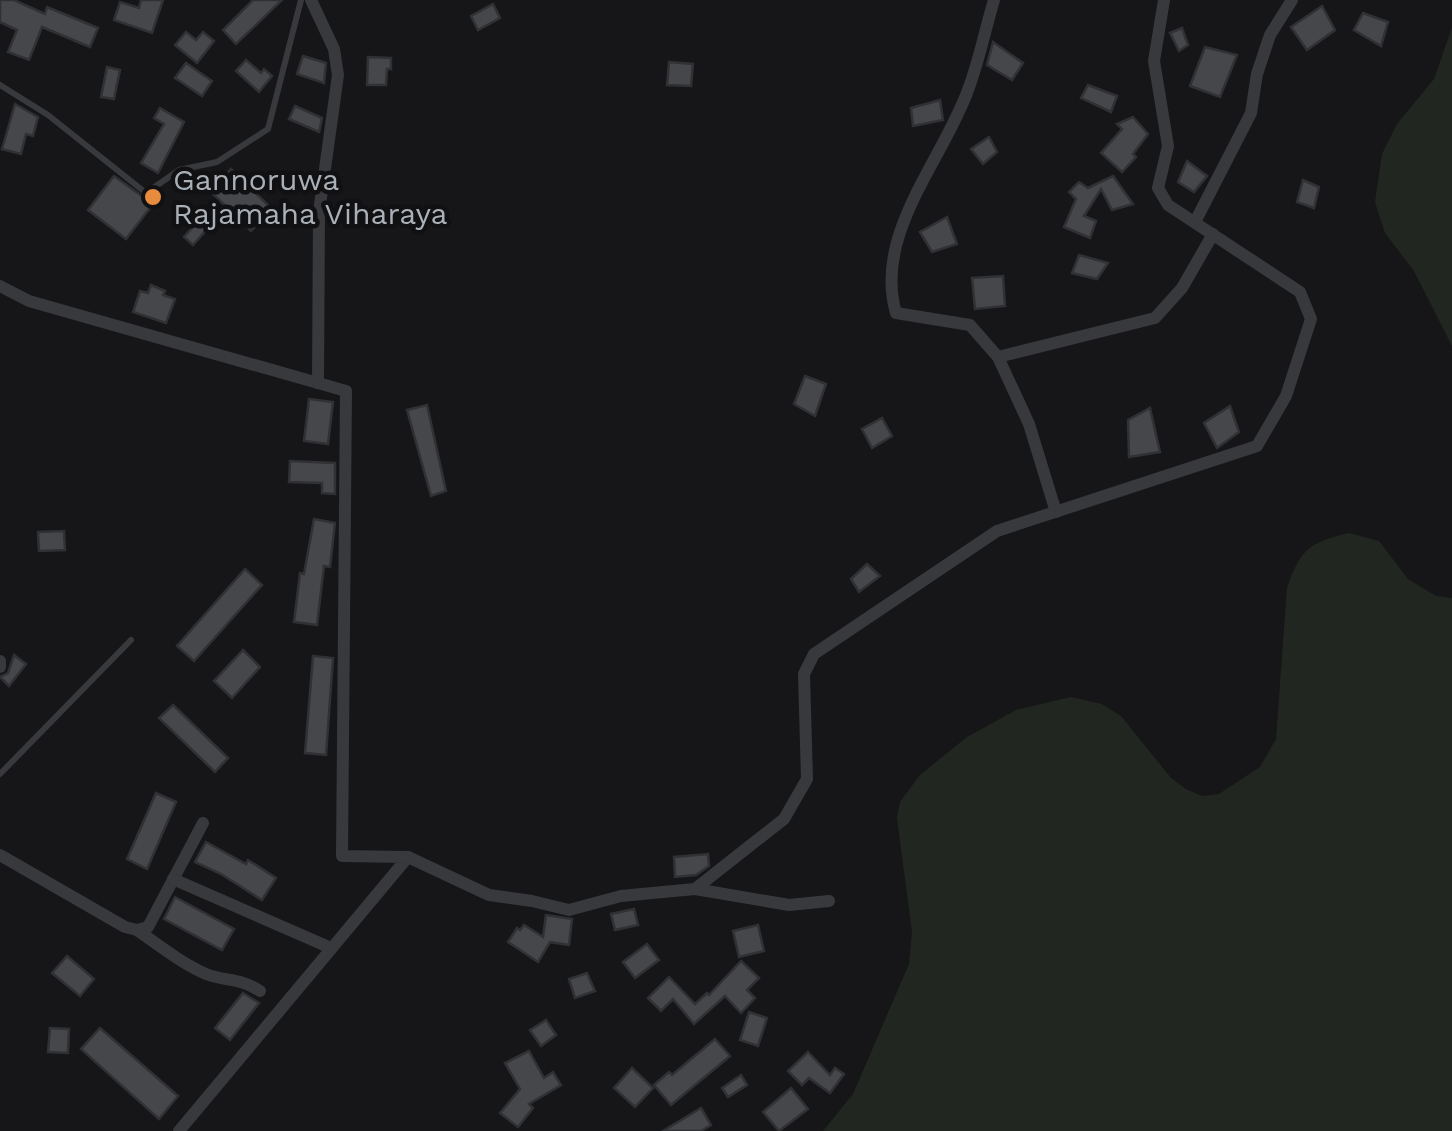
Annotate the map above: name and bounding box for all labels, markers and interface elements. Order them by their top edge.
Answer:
place label: Gannoruwa Rajamaha Viharaya [173,162,448,231]
marker: Gannoruwa Rajamaha Viharaya [142,186,164,208]

